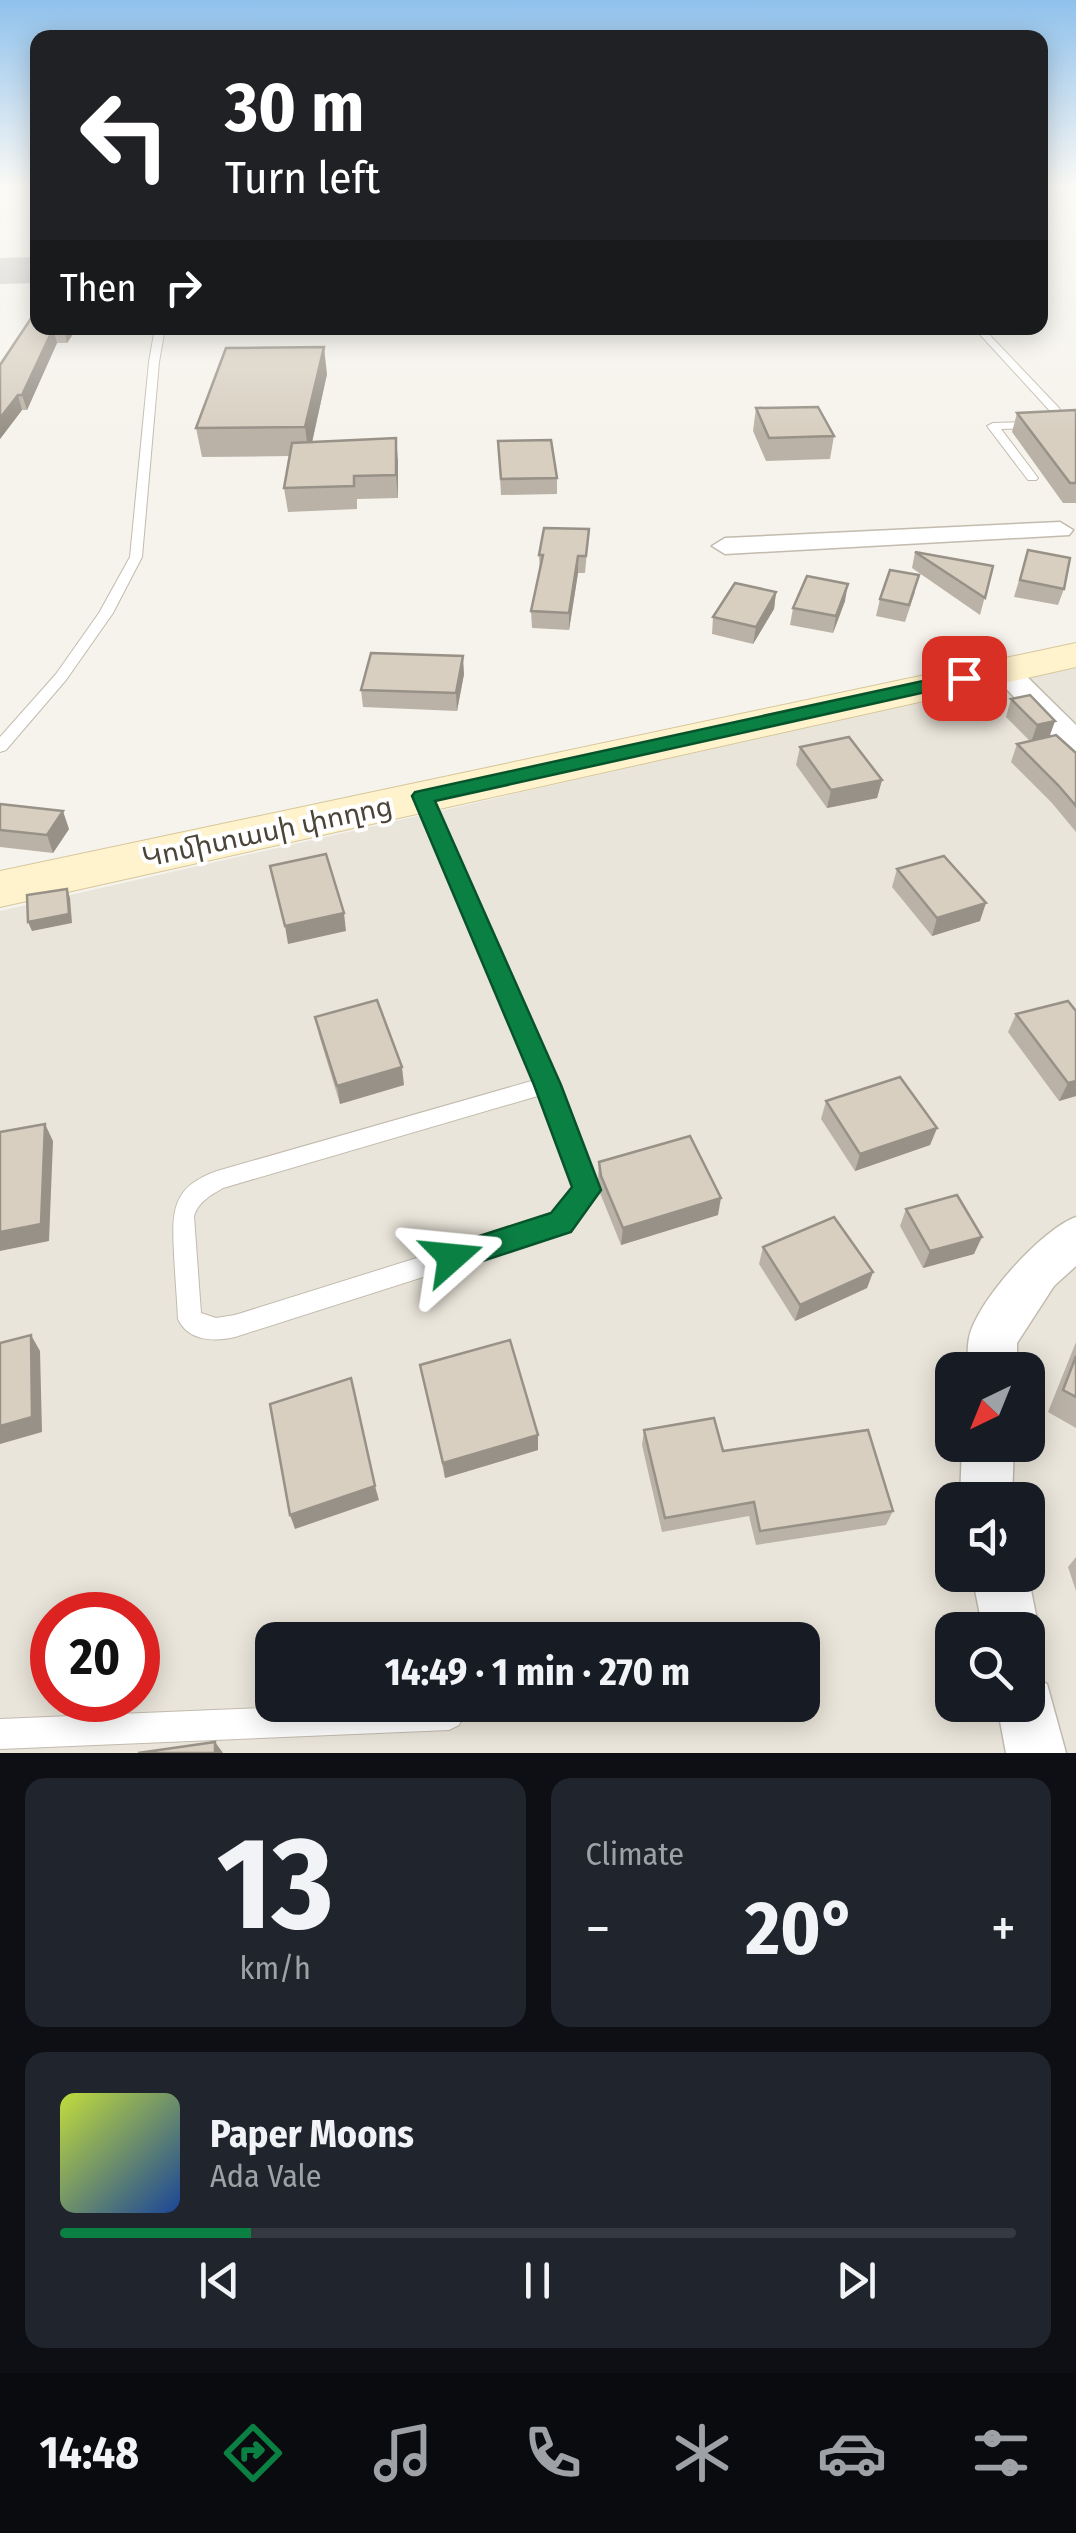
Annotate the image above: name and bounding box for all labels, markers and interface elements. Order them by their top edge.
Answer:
text: 30 m [225,66,364,150]
icon: left [60,70,190,200]
text: Turn left [225,151,380,205]
icon: right [156,260,211,315]
text: Then [60,265,136,311]
pin [922,636,1007,721]
icon: arrive [937,651,992,706]
street label: Կոմիտասի փողոց [139,789,395,874]
position arrow [400,1205,504,1309]
north arrow [935,1352,1045,1462]
map controls [935,1352,1045,1722]
button: sound [935,1482,1045,1592]
speed limit sign: 20 [30,1592,160,1722]
button: search [935,1612,1045,1722]
text: 14:49 · 1 min · 270 m [385,1649,690,1695]
text: 13 [217,1806,333,1962]
text: Climate [586,1835,684,1873]
text: 20° [745,1884,856,1974]
text: − [586,1896,610,1962]
text: + [991,1896,1016,1962]
text: km/h [240,1949,311,1987]
text: Paper Moons [210,2111,414,2157]
text: Ada Vale [210,2157,322,2195]
icon: previous [192,2253,247,2308]
icon: pause [510,2253,565,2308]
icon: next [829,2253,884,2308]
icon: directions [218,2418,288,2488]
icon: music [368,2418,438,2488]
icon: phone [518,2418,588,2488]
icon: climate [667,2418,737,2488]
icon: car [817,2418,887,2488]
icon: filters [966,2418,1036,2488]
text: 14:48 [40,2426,139,2480]

